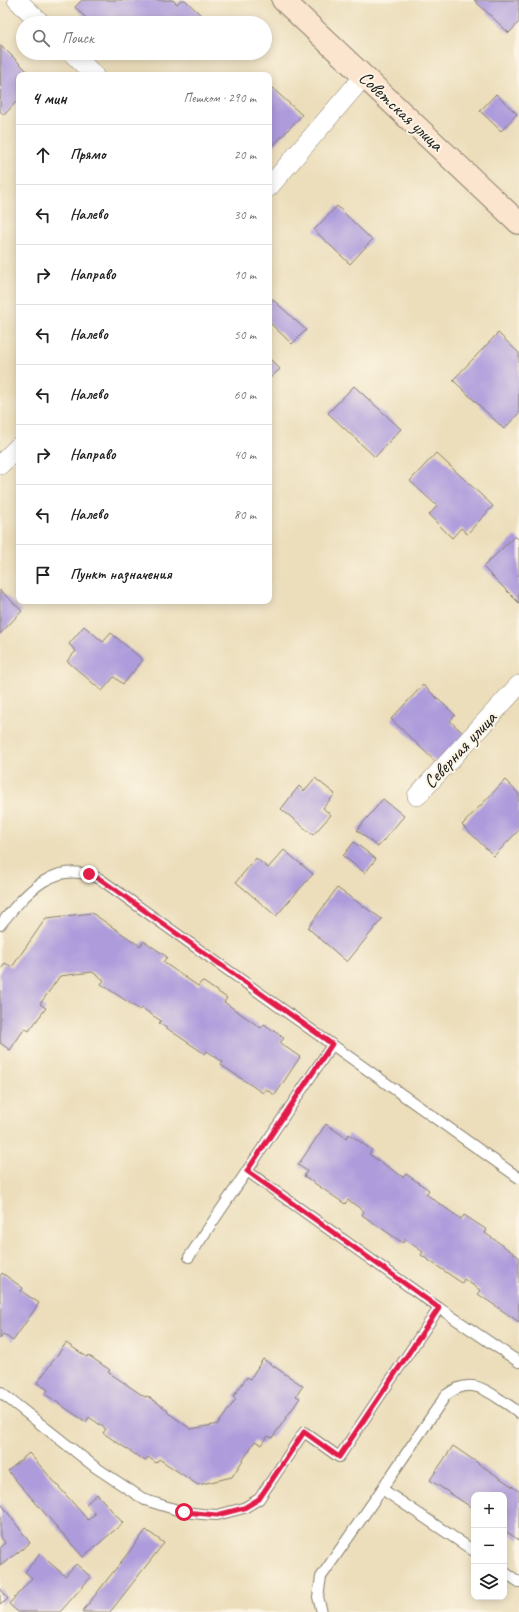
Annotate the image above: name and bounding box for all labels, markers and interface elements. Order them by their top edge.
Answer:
search box [16,16,272,60]
icon: search [30,27,52,49]
text: Поиск [62,29,94,48]
street label: Советская улица [354,66,450,157]
text: 4 мин [32,88,67,109]
text: Пешком · 290 m [183,90,256,106]
icon: ahead [32,144,54,166]
text: Прямо [70,145,106,164]
text: 20 m [234,147,256,163]
icon: left [32,204,54,226]
text: Налево [70,205,108,224]
text: 30 m [234,207,256,223]
icon: right [32,264,54,286]
text: Направо [70,265,116,284]
text: 10 m [234,267,256,283]
icon: left [32,324,54,346]
text: Налево [70,325,108,344]
text: 50 m [234,327,256,343]
icon: left [32,384,54,406]
text: Налево [70,385,108,404]
text: 60 m [234,387,256,403]
icon: right [32,444,54,466]
text: Направо [70,445,116,464]
text: 40 m [234,447,256,463]
icon: left [32,504,54,526]
text: Налево [70,505,108,524]
text: 80 m [234,507,256,523]
icon: arrive [32,564,54,586]
text: Пункт назначения [70,565,172,584]
street label: Северная улица [418,705,503,794]
route end [80,865,98,883]
map controls [471,1492,507,1600]
button: + [471,1492,507,1528]
route start [175,1503,193,1521]
button: − [471,1528,507,1564]
button: layers [471,1564,507,1600]

